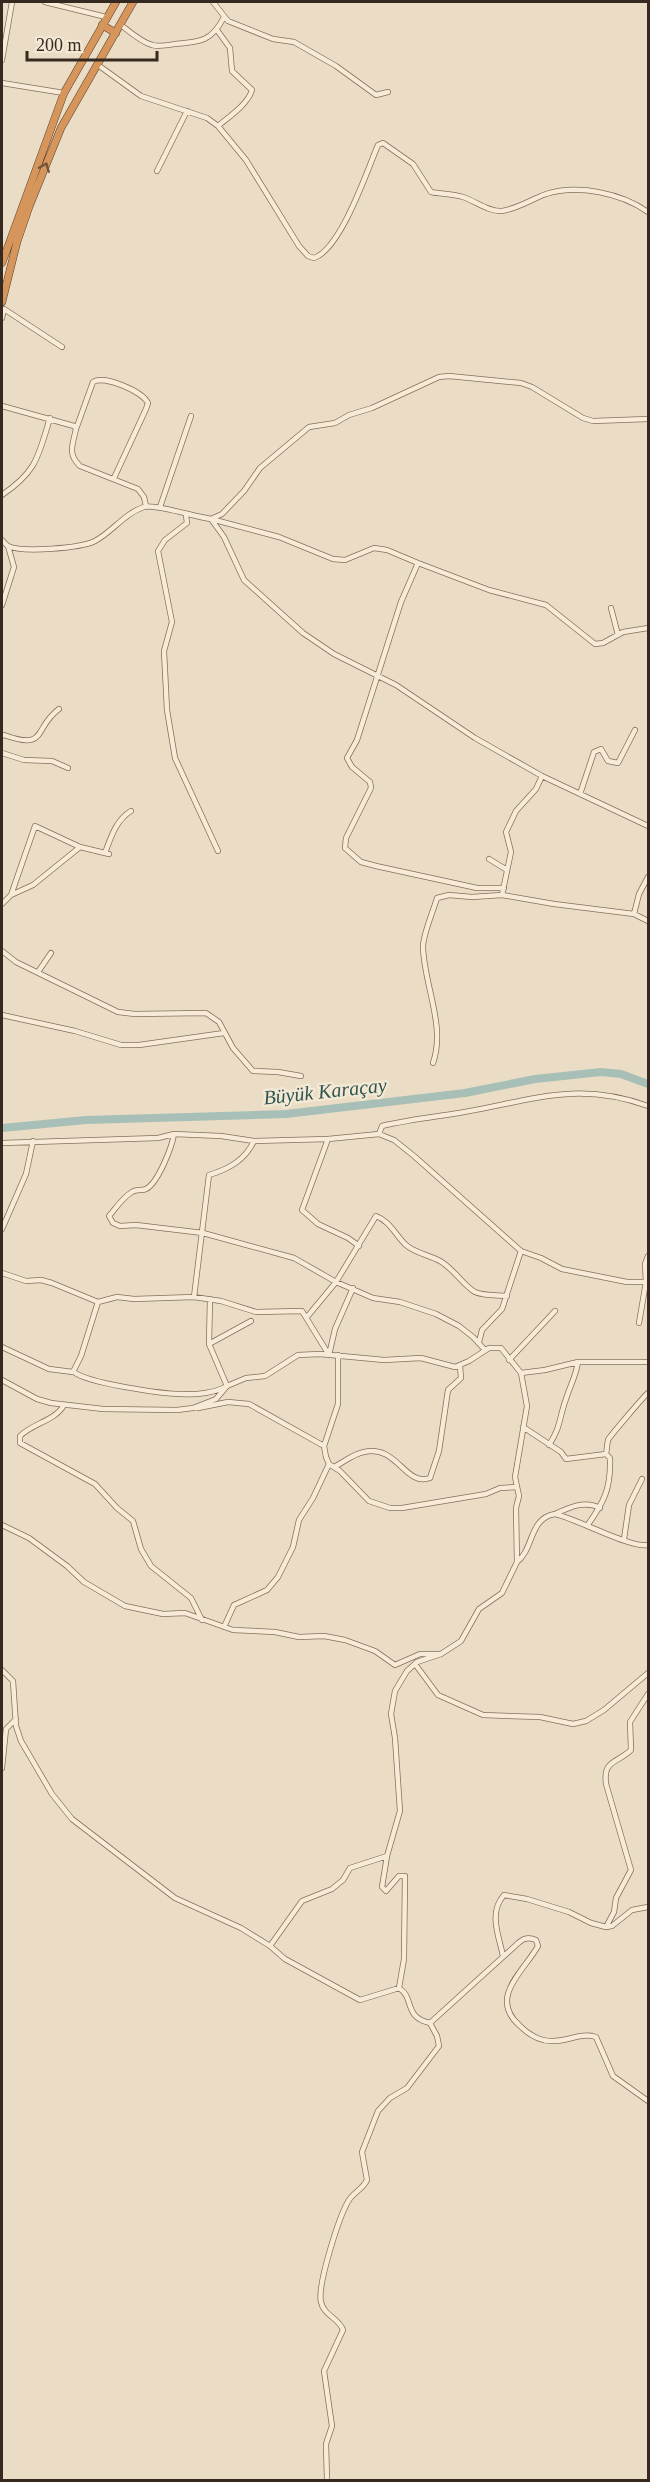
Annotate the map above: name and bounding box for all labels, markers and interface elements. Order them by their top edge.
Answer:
scale bar [27,24,158,62]
text: 200 m [36,35,82,55]
one-way arrow [38,162,50,173]
water label: Büyük Karaçay [262,1074,388,1109]

